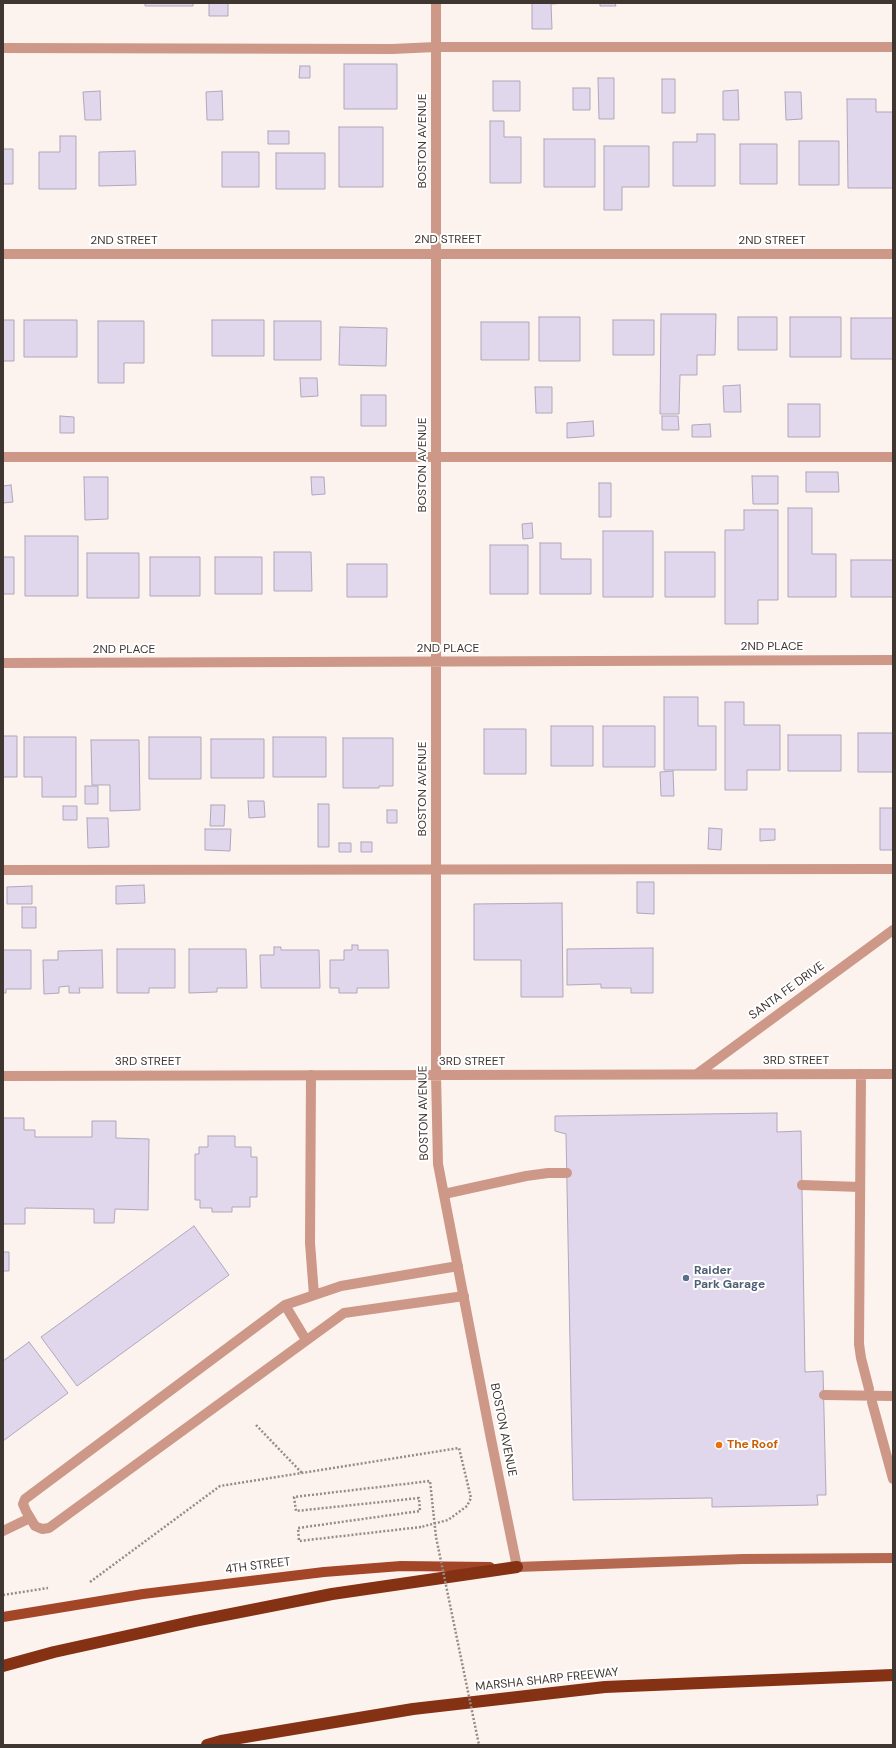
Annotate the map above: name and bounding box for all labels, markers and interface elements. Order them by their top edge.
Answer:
street label: BOSTON AVENUE [416,94,430,188]
street label: 2ND STREET [414,233,482,247]
street label: 2ND STREET [90,234,158,248]
street label: 2ND STREET [738,234,806,248]
street label: BOSTON AVENUE [416,418,430,512]
street label: 2ND PLACE [741,640,803,654]
street label: 2ND PLACE [417,642,479,656]
street label: 2ND PLACE [93,643,155,657]
street label: BOSTON AVENUE [416,742,430,836]
street label: SANTA FE DRIVE [747,959,827,1023]
street label: 3RD STREET [763,1054,829,1068]
street label: 3RD STREET [115,1055,181,1069]
street label: 3RD STREET [439,1055,505,1069]
street label: BOSTON AVENUE [416,1065,432,1161]
place label: Raider Park Garage [694,1264,765,1292]
marker: Raider Park Garage [681,1273,691,1283]
street label: BOSTON AVENUE [487,1382,519,1478]
place label: The Roof [727,1438,778,1452]
marker: The Roof [714,1440,724,1450]
street label: 4TH STREET [224,1555,292,1577]
street label: MARSHA SHARP FREEWAY [475,1665,619,1695]

